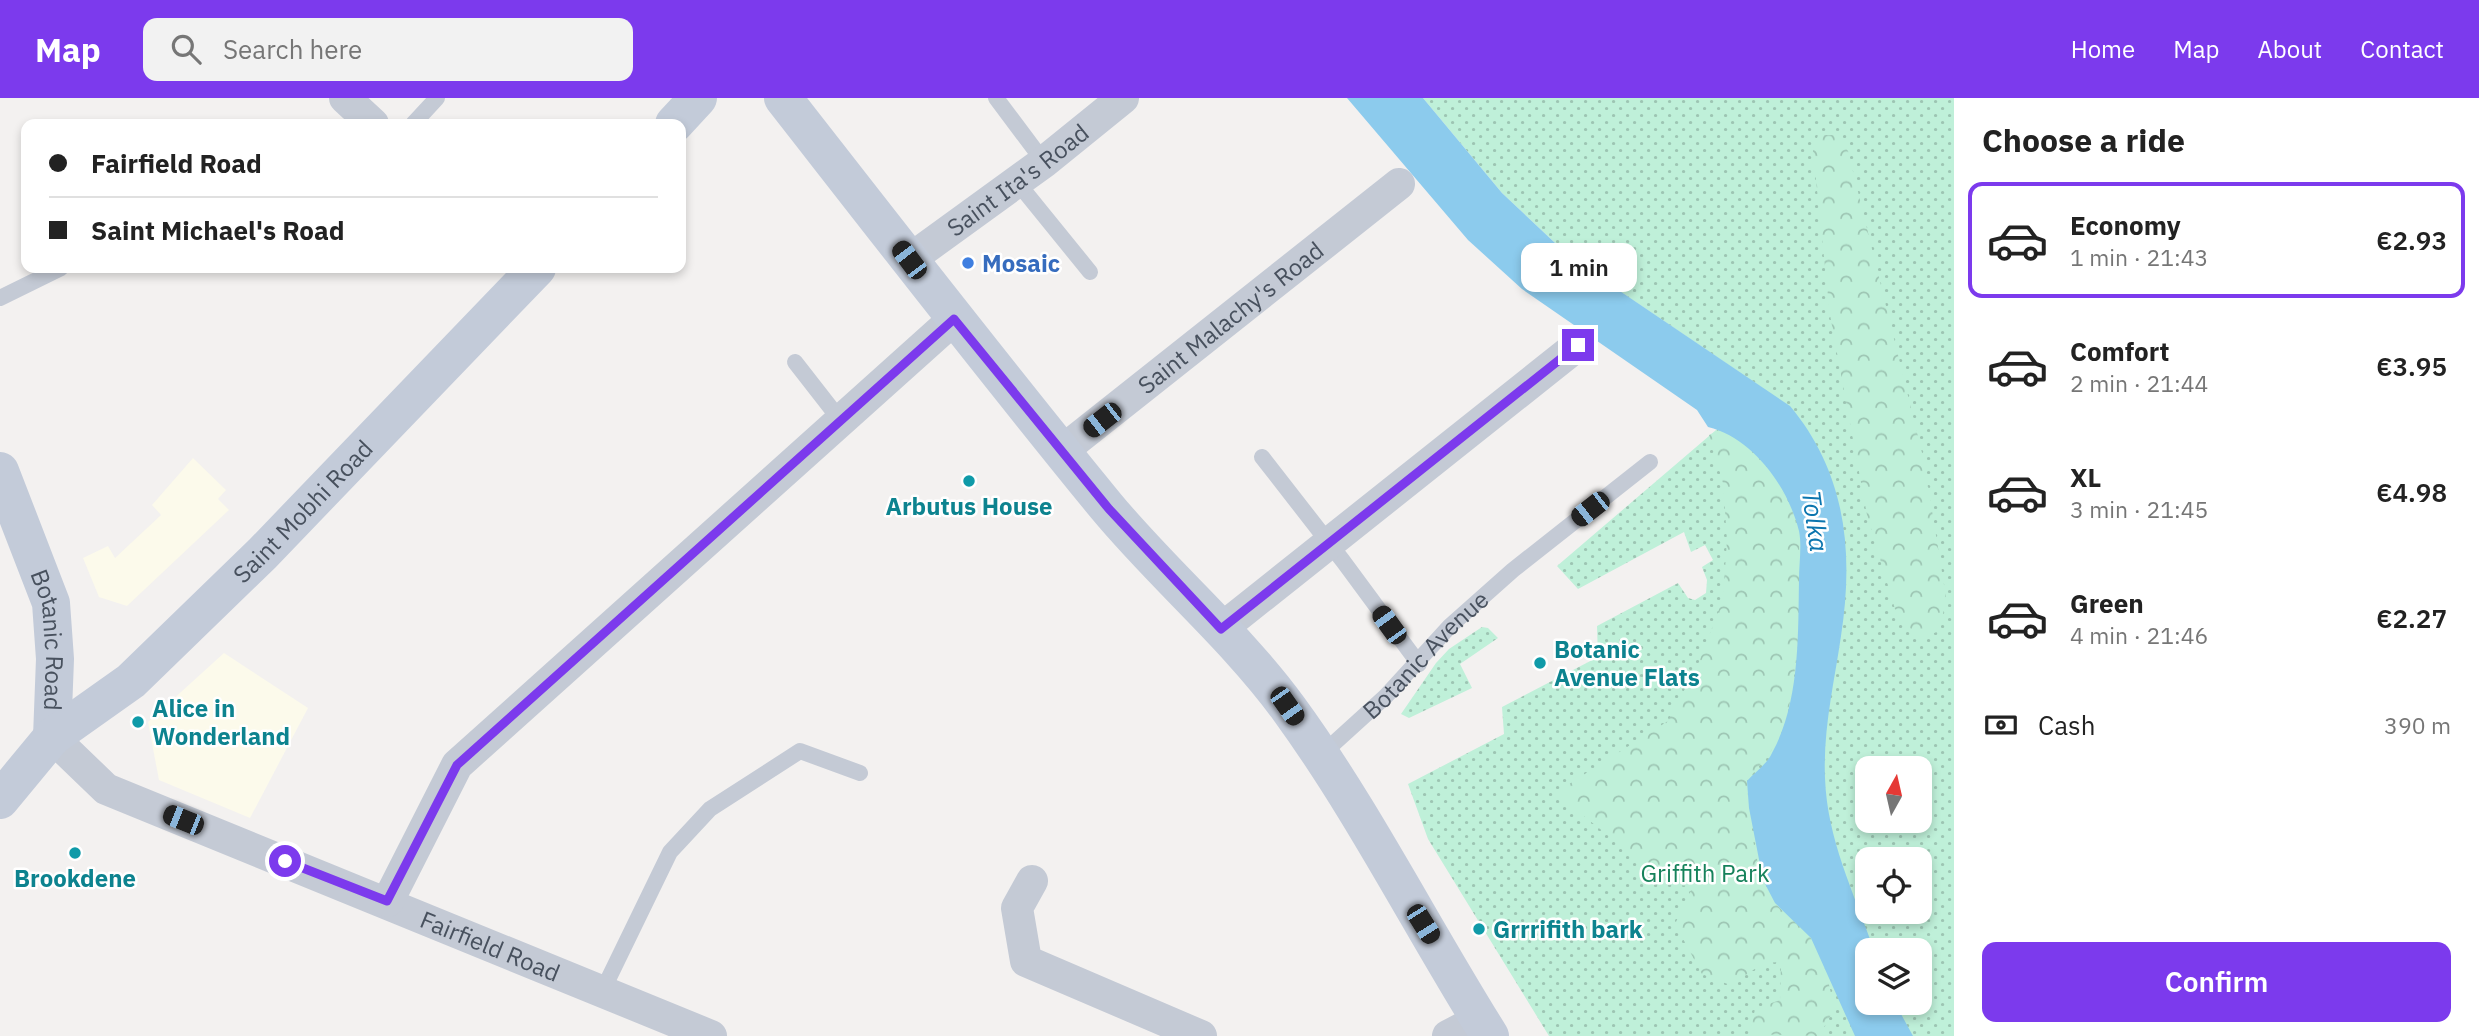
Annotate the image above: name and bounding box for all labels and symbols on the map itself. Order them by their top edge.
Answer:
street label: Saint Ita's Road [940,116,1095,243]
street label: Saint Malachy's Road [1131,234,1330,401]
car [888,237,931,283]
callout: 1 min [1520,244,1636,292]
place label: Mosaic [982,247,1060,279]
marker: Mosaic [960,255,976,271]
route end [1562,329,1594,361]
car [1079,399,1126,441]
street label: Saint Mobhi Road [226,433,380,590]
marker: Arbutus House [961,473,977,489]
car [1567,488,1614,530]
water label: Tolka [1795,488,1837,554]
place label: Arbutus House [885,490,1053,522]
street label: Botanic Road [23,565,71,711]
street label: Botanic Avenue [1355,583,1495,726]
car [1369,602,1410,648]
place label: Botanic Avenue Flats [1554,633,1700,693]
marker: Botanic Avenue Flats [1532,655,1548,671]
car [1267,683,1308,729]
place label: Alice in Wonderland [152,692,290,752]
marker: Alice in Wonderland [130,714,146,730]
north arrow [1855,756,1932,833]
car [160,802,207,838]
marker: Brookdene [67,845,83,861]
route start [269,845,301,877]
park label: Griffith Park [1640,857,1770,889]
place label: Brookdene [14,862,136,894]
car [1403,901,1444,947]
street label: Fairfield Road [416,903,565,989]
place label: Grrrifith bark [1493,913,1643,945]
marker: Grrrifith bark [1471,921,1487,937]

